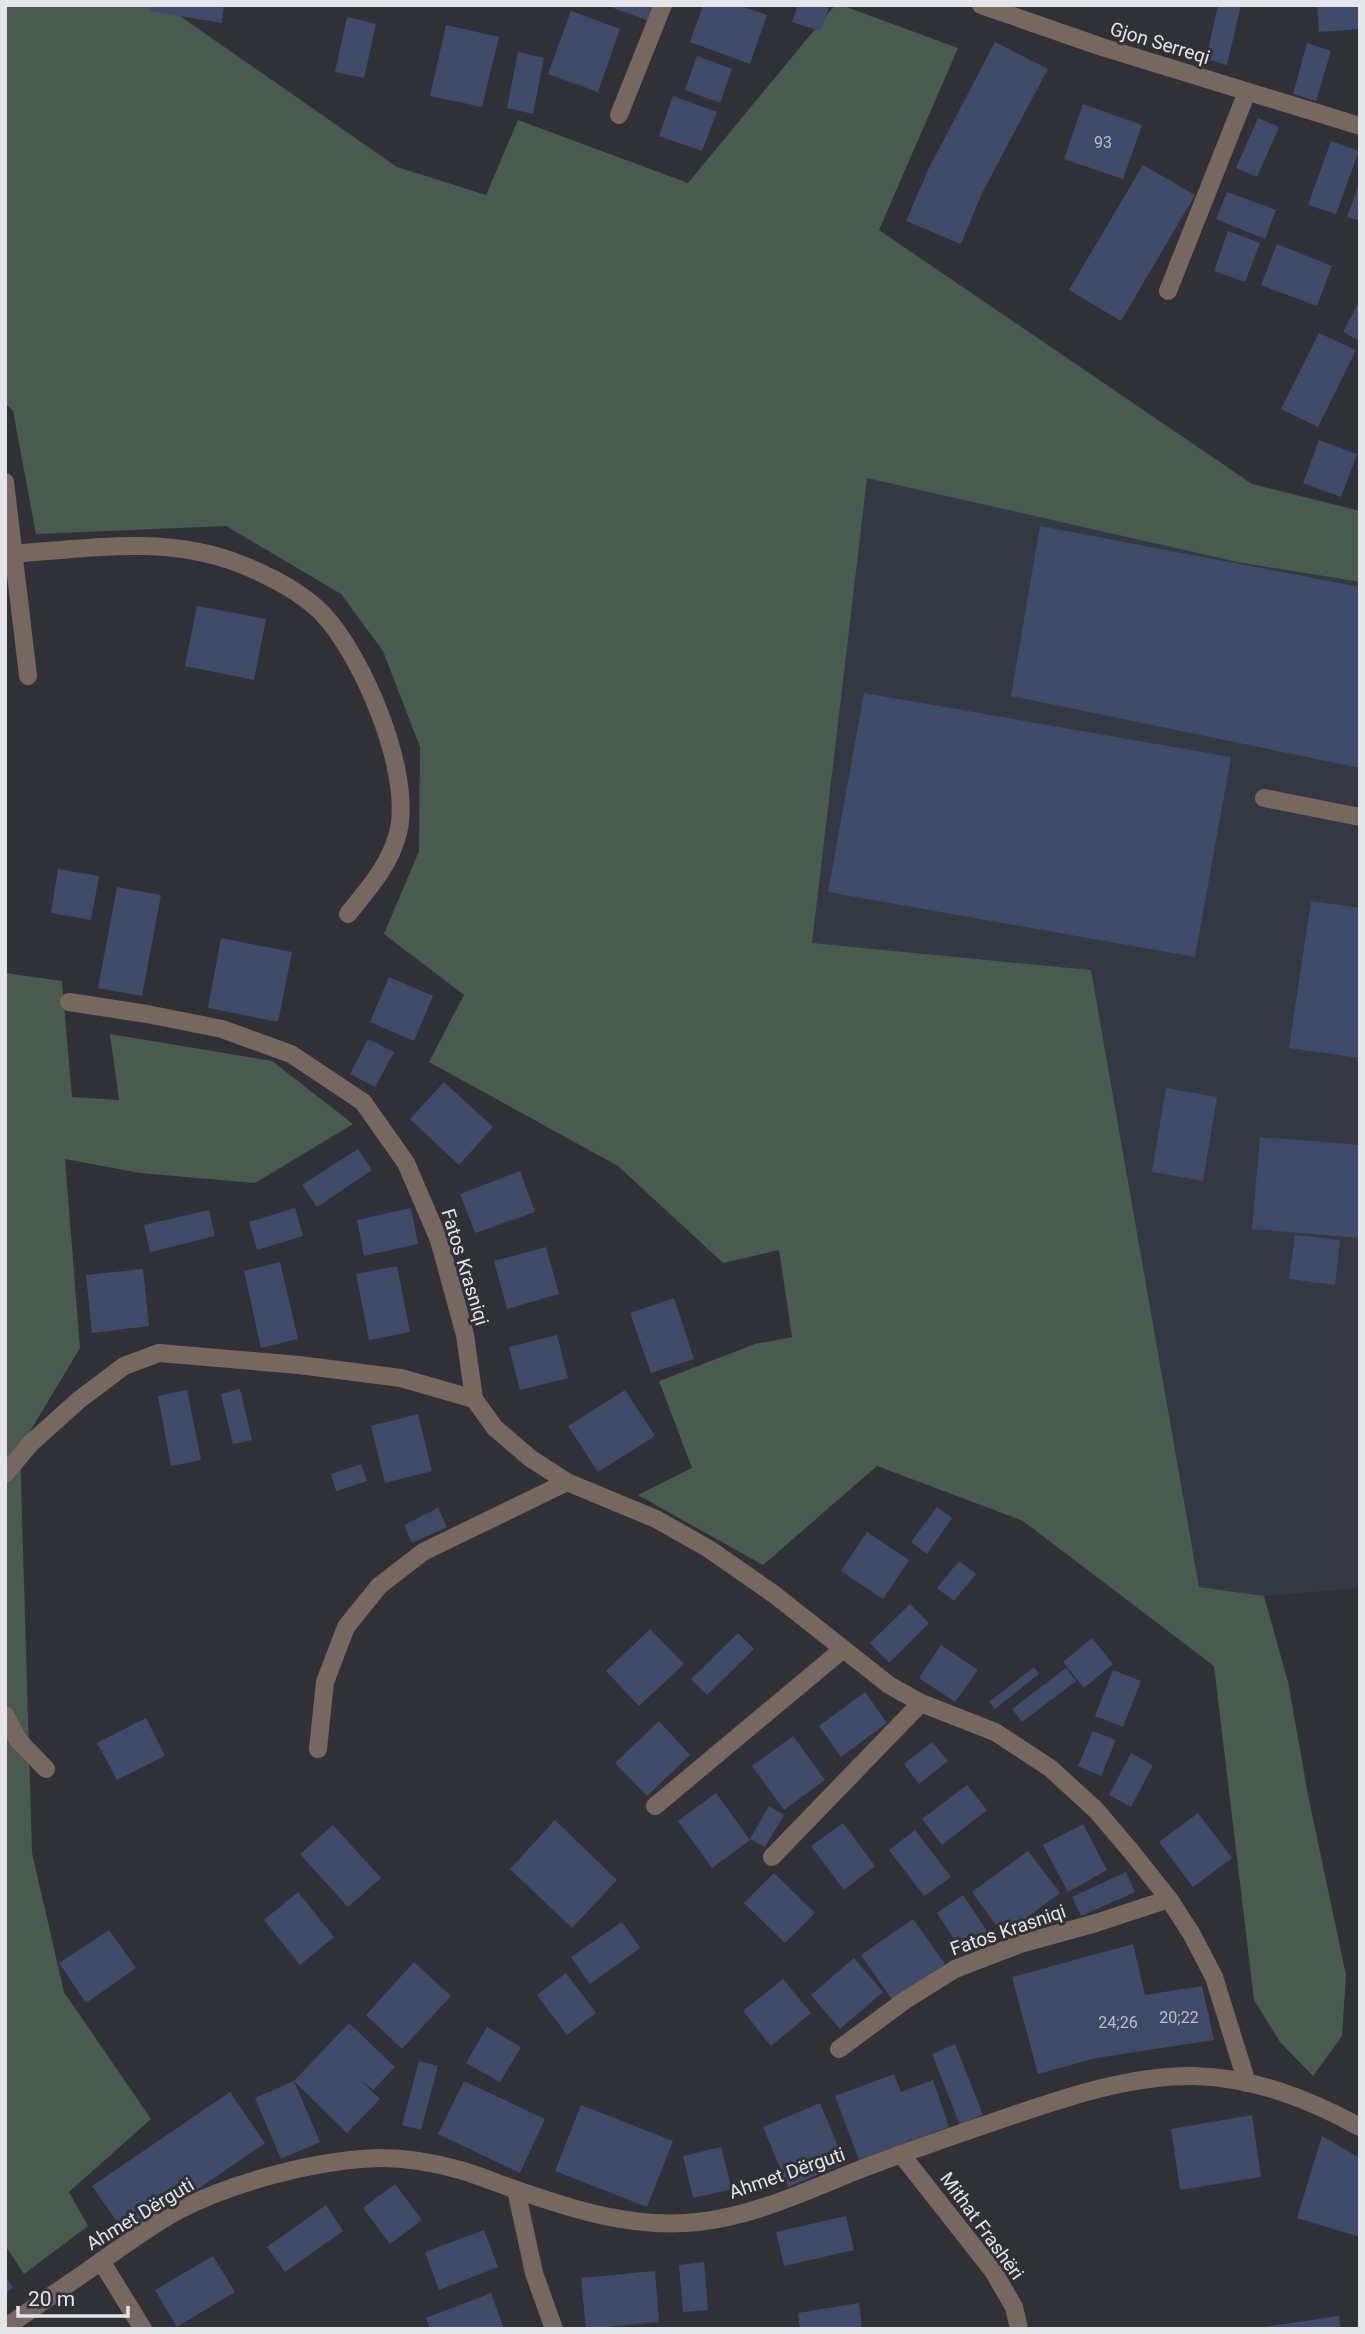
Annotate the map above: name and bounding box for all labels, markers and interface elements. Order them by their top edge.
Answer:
street label: Gjon Serreqi [1107,17,1213,69]
house number: 93 [1094,133,1112,152]
street label: Fatos Krasniqi [436,1206,494,1328]
street label: Fatos Krasniqi [947,1899,1069,1961]
house number: 20;22 [1159,2008,1199,2027]
house number: 24;26 [1098,2013,1138,2032]
street label: Ahmet Dërguti [726,2142,848,2204]
street label: Mithat Frashëri [935,2168,1029,2284]
street label: Ahmet Dërguti [82,2173,198,2255]
scale bar [18,2274,128,2318]
text: 20 m [28,2287,75,2311]

